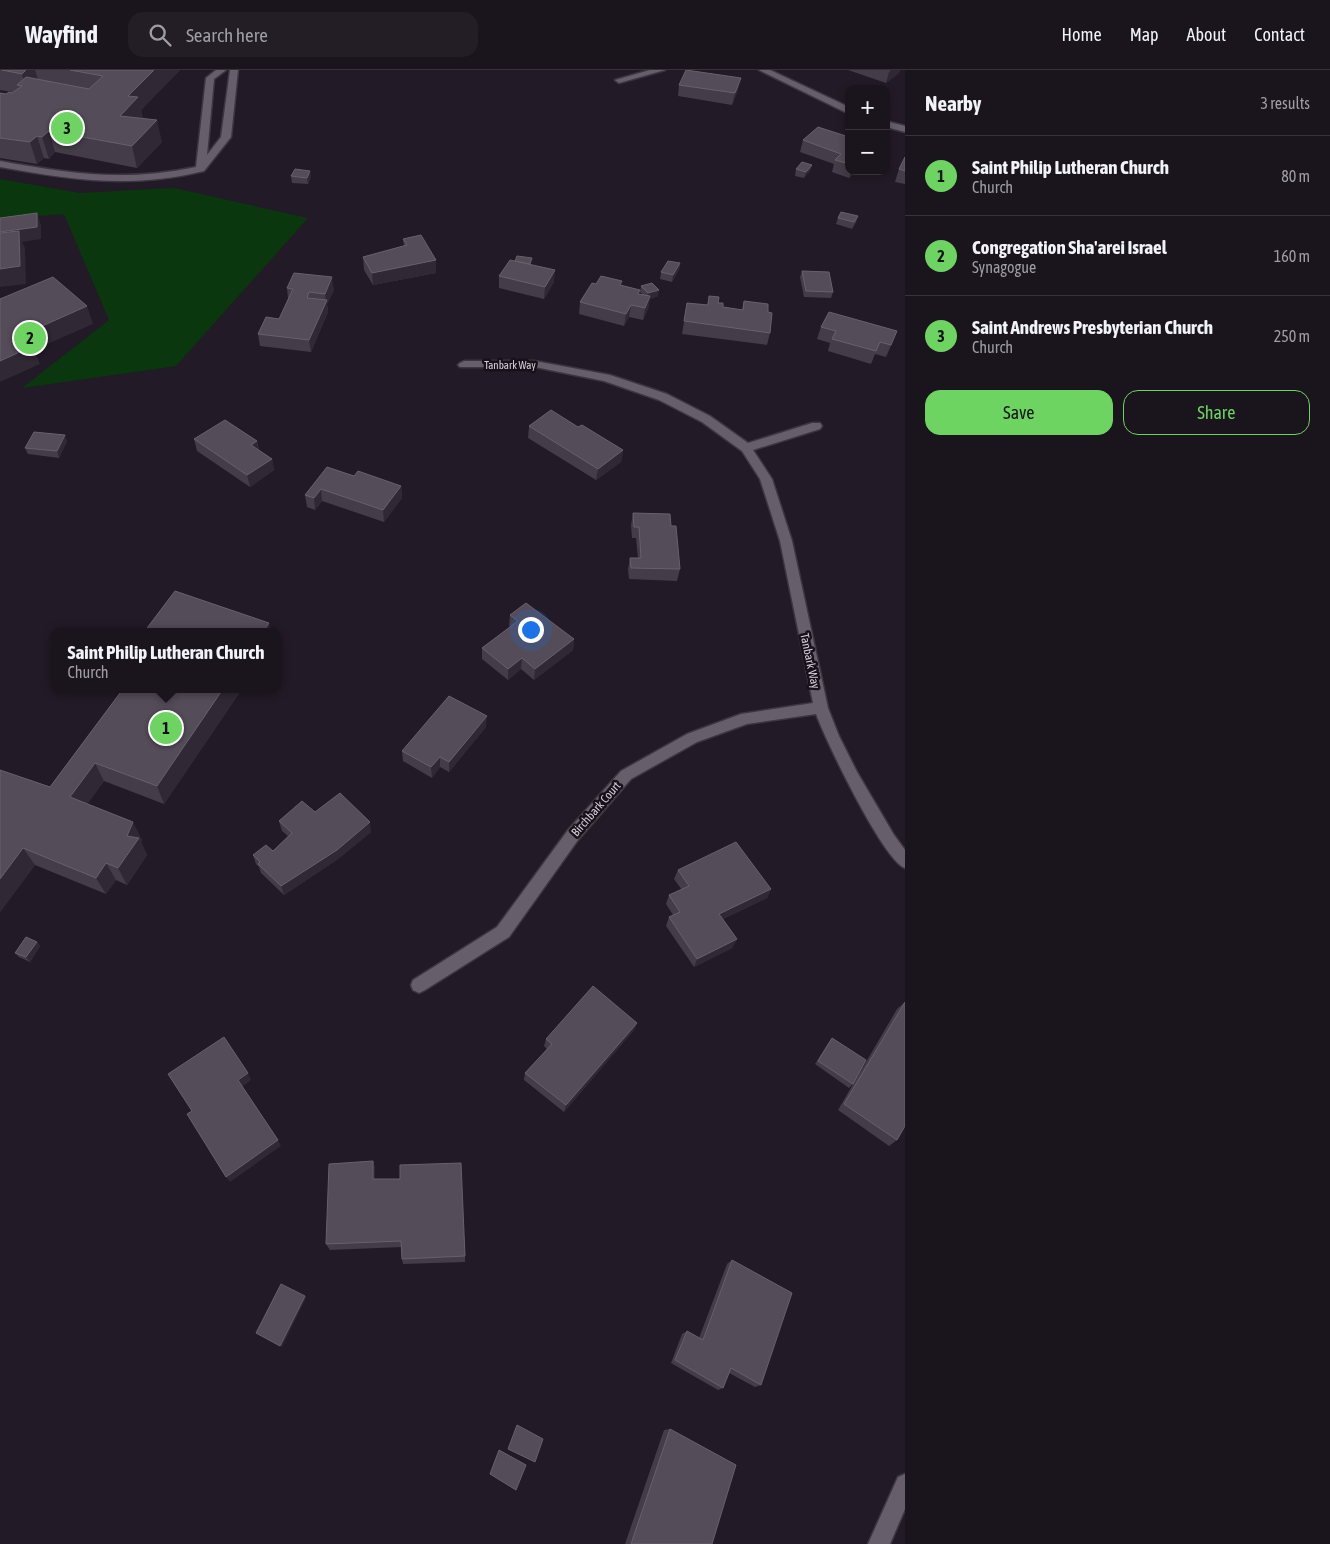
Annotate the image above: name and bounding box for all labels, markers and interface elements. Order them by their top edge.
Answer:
search box [128,12,478,57]
text: Wayfind [25,21,98,48]
icon: search [146,21,174,49]
text: Search here [186,24,268,46]
text: Home [1062,24,1102,45]
text: Map [1130,24,1159,45]
text: About [1187,24,1226,45]
text: Contact [1254,24,1305,45]
map controls [845,85,890,175]
button: + [845,85,890,130]
text: Nearby [925,91,981,115]
text: 3 results [1260,94,1310,112]
pin: 3 [51,109,83,147]
button: − [845,130,890,175]
text: Saint Philip Lutheran Church [972,156,1169,178]
text: 1 [937,167,945,185]
text: 80 m [1281,167,1310,185]
text: Church [972,178,1013,196]
text: Congregation Sha'arei Israel [972,236,1167,258]
text: 2 [937,247,945,265]
text: 160 m [1274,247,1310,265]
text: Synagogue [972,258,1036,276]
text: Saint Andrews Presbyterian Church [972,316,1213,338]
pin: 2 [14,319,46,357]
text: 3 [937,327,945,345]
text: 250 m [1274,327,1310,345]
text: Church [972,338,1013,356]
street label: Tanbark Way [484,359,536,371]
button: Save [925,390,1113,435]
button: Share [1123,390,1310,435]
your location [518,617,544,643]
popup [51,628,281,693]
street label: Tanbark Way [797,632,823,690]
text: Saint Philip Lutheran Church [68,641,264,663]
text: Church [68,663,109,681]
pin: 1 [150,709,182,747]
street label: Birchbark Court [569,778,624,839]

